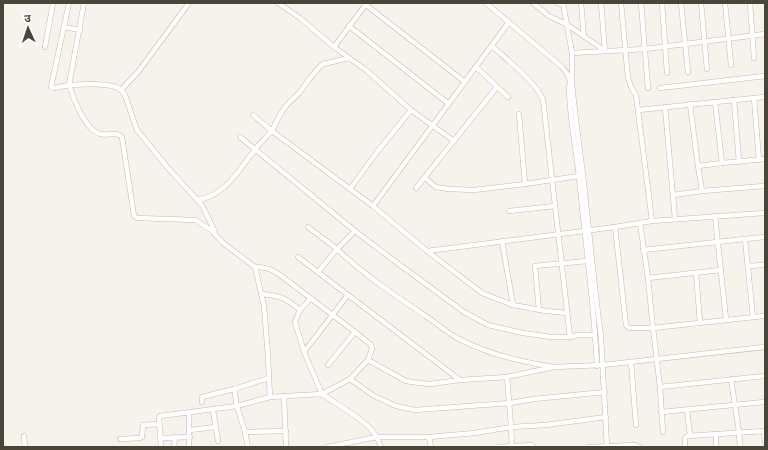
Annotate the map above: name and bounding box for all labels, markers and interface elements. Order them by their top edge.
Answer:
north arrow [8,8,48,48]
text: उ [24,12,32,26]

